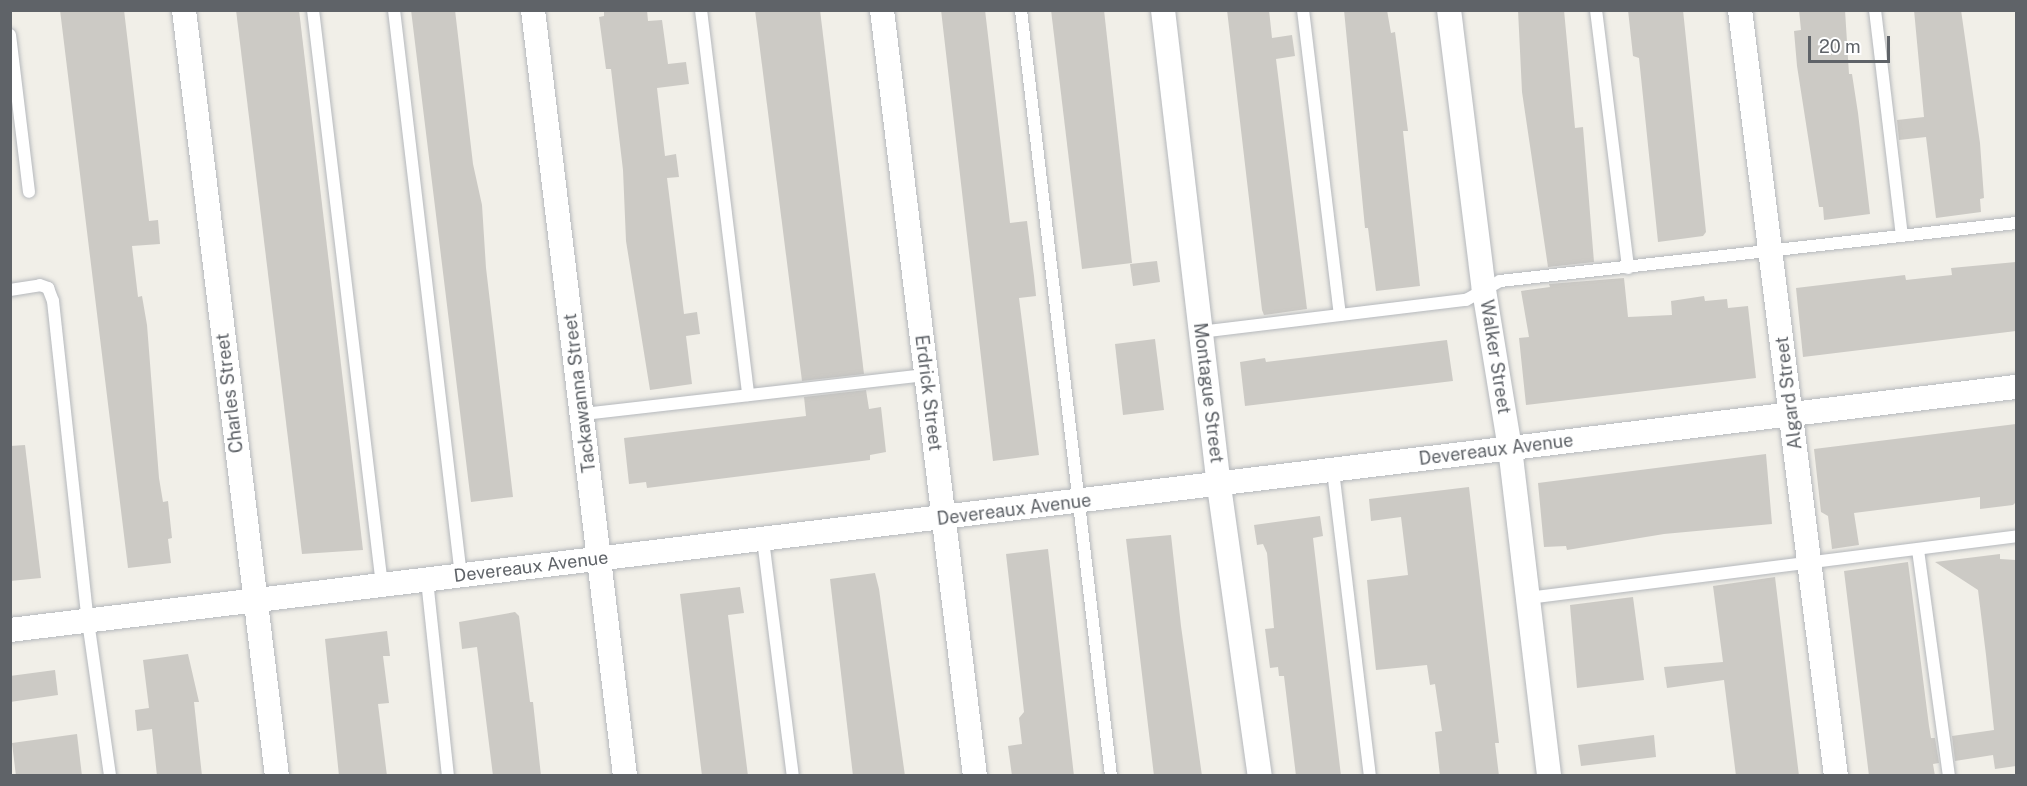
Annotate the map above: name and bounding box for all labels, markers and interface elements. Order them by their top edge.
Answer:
scale bar [1811,24,1894,62]
text: 20 m [1819,36,1861,57]
street label: Walker Street [1475,298,1515,416]
street label: Tackawanna Street [560,312,600,474]
street label: Montague Street [1189,321,1227,465]
street label: Charles Street [212,332,248,454]
street label: Erdrick Street [910,334,946,452]
street label: Algard Street [1771,335,1807,451]
street label: Devereaux Avenue [1418,430,1574,470]
street label: Devereaux Avenue [936,490,1092,530]
street label: Devereaux Avenue [453,547,609,587]

